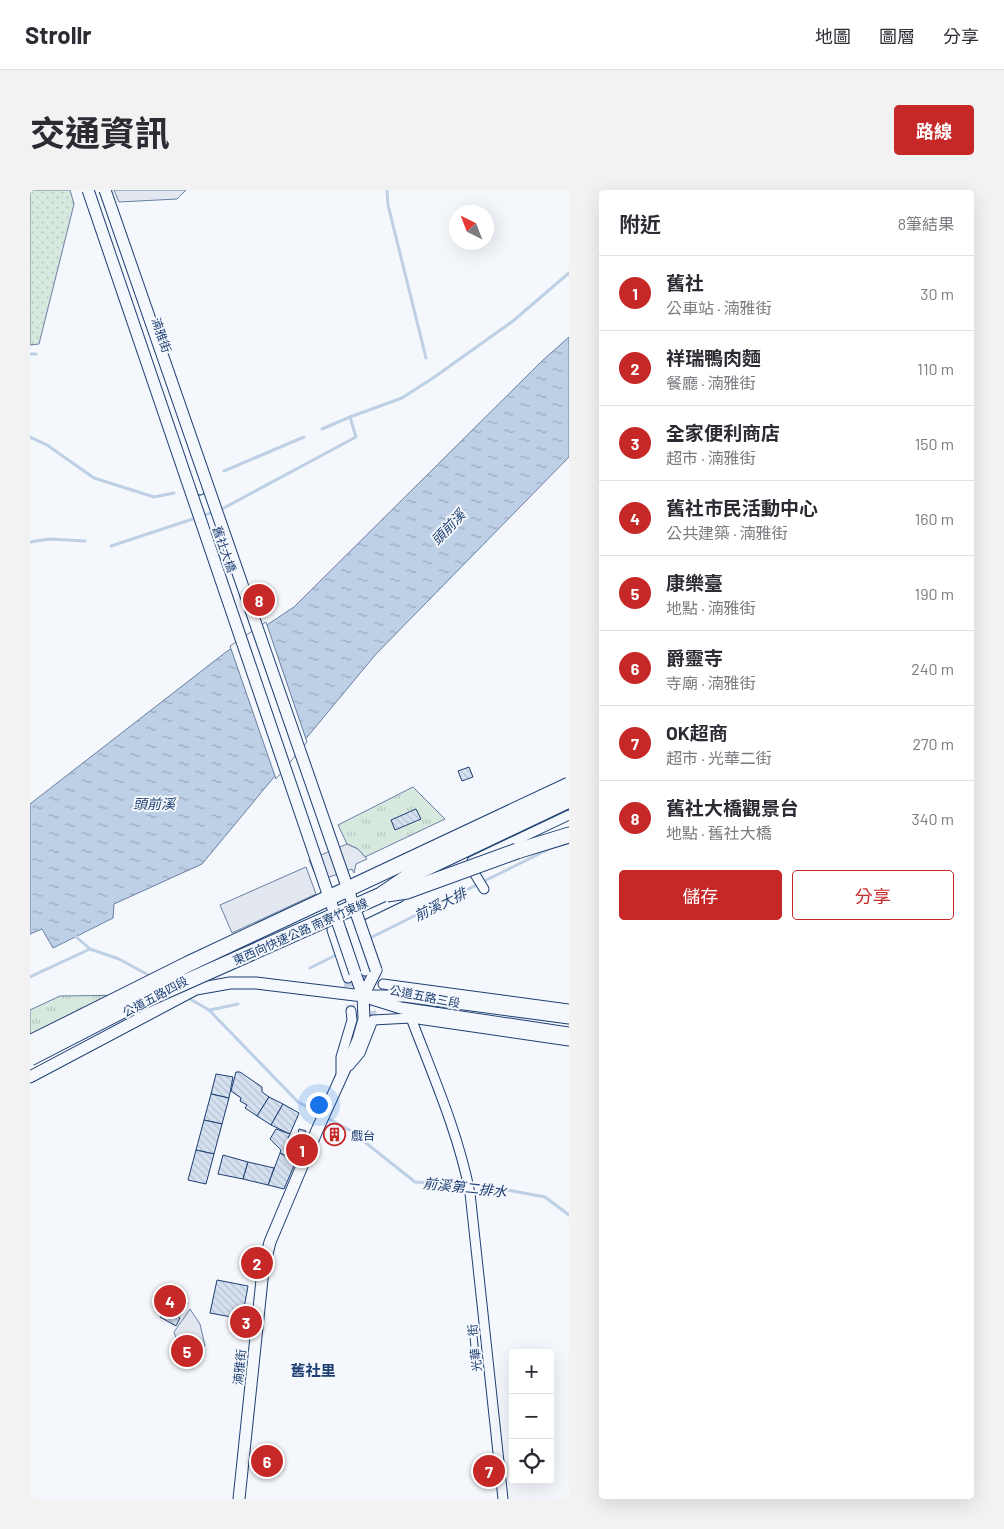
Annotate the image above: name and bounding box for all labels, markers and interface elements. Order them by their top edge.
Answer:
text: Strollr [25,20,92,49]
text: 地圖 [815,25,851,47]
text: 圖層 [879,25,915,47]
text: 分享 [943,25,979,47]
button: 路線 [894,105,974,155]
text: 交通資訊 [30,111,170,153]
north arrow [449,205,494,250]
text: 附近 [619,211,661,236]
text: 8筆結果 [898,214,954,233]
text: 舊社 [666,271,704,294]
text: 1 [632,284,638,303]
text: 30 m [920,284,954,303]
text: 公車站 · 湳雅街 [666,298,772,317]
street label: 湳雅街 [150,316,174,354]
text: 祥瑞鴨肉麵 [666,346,761,369]
text: 2 [631,359,639,378]
text: 110 m [917,359,954,378]
text: 餐廳 · 湳雅街 [666,373,756,392]
text: 全家便利商店 [666,421,780,444]
text: 3 [631,434,639,453]
text: 150 m [915,434,954,453]
text: 超市 · 湳雅街 [666,448,756,467]
text: 舊社市民活動中心 [666,496,818,519]
water label: 頭前溪 [427,504,470,548]
text: 4 [630,509,640,528]
text: 160 m [915,509,954,528]
text: 公共建築 · 湳雅街 [666,523,788,542]
street label: 舊社大橋 [211,524,239,574]
text: 康樂臺 [666,571,723,594]
pin: 8 [243,581,275,619]
text: 5 [631,584,639,603]
text: 190 m [915,584,954,603]
text: 地點 · 湳雅街 [666,598,756,617]
text: 爵靈寺 [666,646,723,669]
text: 6 [631,659,639,678]
text: 240 m [911,659,954,678]
text: 寺廟 · 湳雅街 [666,673,756,692]
text: OK超商 [666,721,728,744]
text: 7 [631,734,639,753]
text: 270 m [912,734,954,753]
text: 超市 · 光華二街 [666,748,772,767]
water label: 頭前溪 [133,795,177,812]
text: 舊社大橋觀景台 [666,796,799,819]
text: 8 [631,809,639,828]
text: 340 m [911,809,954,828]
text: 地點 · 舊社大橋 [666,823,772,842]
button: 儲存 [619,870,782,920]
button: 分享 [792,870,954,920]
water label: 前溪大排 [411,883,471,924]
street label: 東西向快速公路 南寮竹東線 [230,895,370,967]
street label: 公道五路四段 [120,973,190,1019]
street label: 公道五路三段 [388,982,462,1010]
your location [306,1092,332,1118]
building icon: 戲台 [323,1123,347,1147]
place label: 戲台 [351,1128,375,1142]
pin: 1 [286,1131,318,1169]
water label: 前溪第二排水 [422,1174,509,1200]
pin: 2 [241,1244,273,1282]
pin: 4 [154,1282,186,1320]
pin: 3 [230,1303,262,1341]
street label: 光華二街 [465,1323,483,1373]
pin: 5 [171,1332,203,1370]
street label: 湳雅街 [230,1348,248,1386]
map controls [509,1349,554,1484]
button: + [509,1349,554,1394]
district label: 舊社里 [290,1361,336,1379]
button: − [509,1394,554,1439]
button: locate [509,1439,554,1484]
pin: 6 [251,1442,283,1480]
pin: 7 [473,1452,505,1490]

